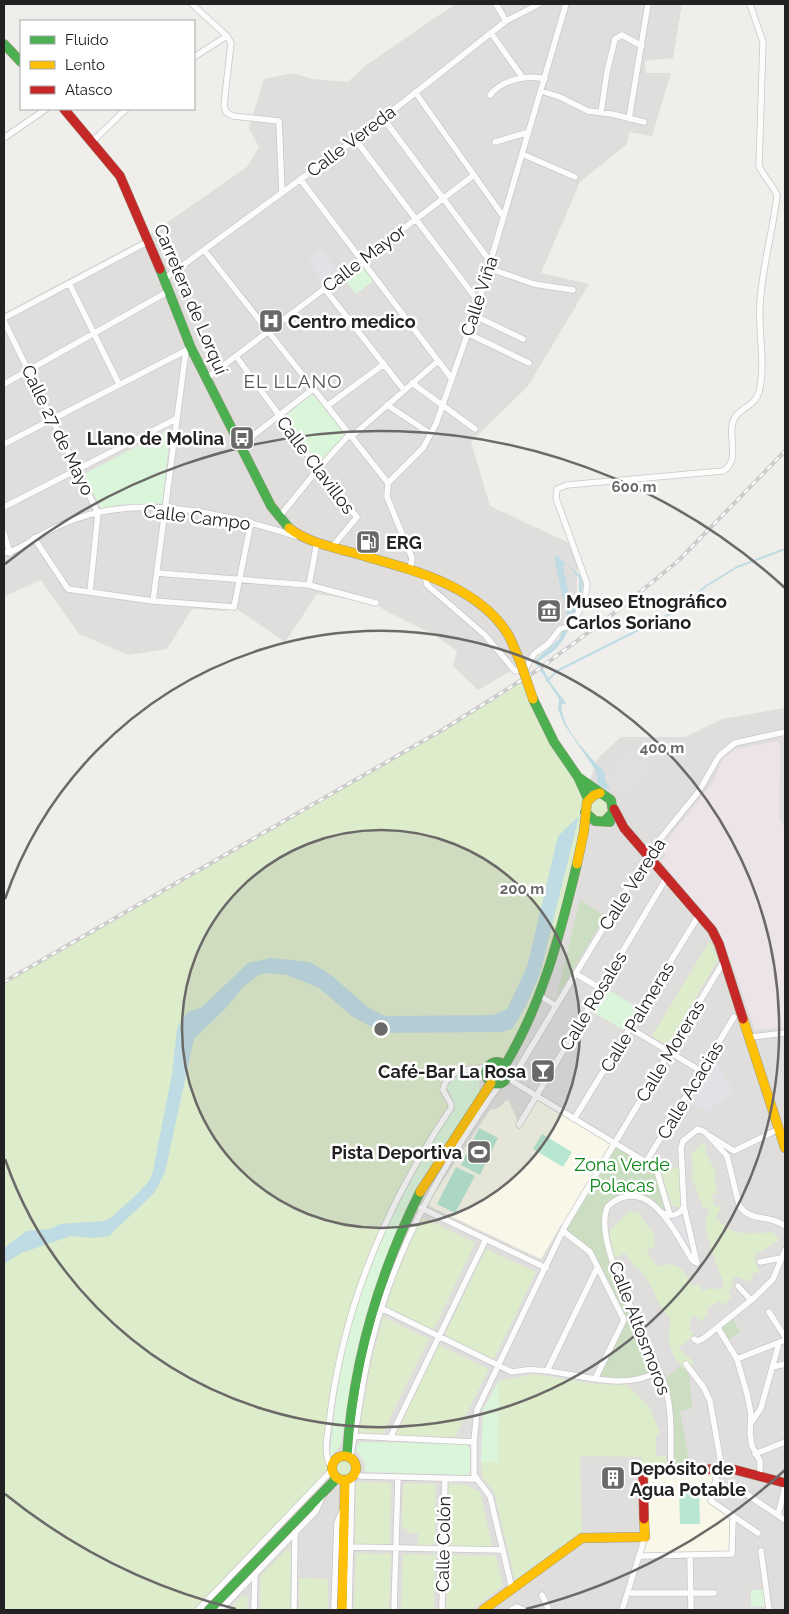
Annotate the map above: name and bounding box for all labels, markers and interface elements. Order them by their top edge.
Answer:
legend [20,20,195,110]
text: Fluido [65,31,108,49]
text: Lento [65,56,105,74]
text: Atasco [65,81,112,99]
street label: Calle Vereda [302,101,400,181]
street label: Calle Mayor [318,219,410,296]
street label: Carretera de Lorquí [150,221,232,377]
street label: Calle Viña [456,253,502,339]
hospital icon: Centro medico [258,308,284,334]
place label: Centro medico [288,311,416,332]
street label: Calle 27 de Mayo [17,361,99,499]
district label: EL LLANO [244,370,342,392]
street label: Calle Clavillos [273,412,360,518]
bus stop icon: Llano de Molina [229,425,255,451]
place label: Llano de Molina [87,428,224,449]
text: 600 m [611,478,657,496]
street label: Calle Campo [142,500,252,534]
fuel station icon: ERG [355,529,381,555]
place label: ERG [386,532,422,553]
place label: Museo Etnográfico Carlos Soriano [566,591,727,633]
museum icon: Museo Etnográfico Carlos Soriano [536,598,562,624]
text: 400 m [640,739,684,757]
street label: Calle Vereda [594,834,670,934]
text: 200 m [500,880,544,898]
street label: Calle Rosales [555,947,631,1054]
street label: Calle Palmeras [596,958,678,1076]
street label: Calle Moreras [631,996,709,1106]
centre of rings [372,1020,390,1038]
street label: Calle Acacias [653,1037,728,1143]
bar icon: Café-Bar La Rosa [530,1058,556,1084]
place label: Café-Bar La Rosa [378,1061,526,1082]
sports icon: Pista Deportiva [466,1139,492,1165]
place label: Pista Deportiva [331,1142,462,1163]
park label: Zona Verde Polacas [574,1154,670,1196]
street label: Calle Altosmoros [605,1258,675,1398]
place label: Depósito de Agua Potable [630,1458,746,1500]
building icon: Depósito de Agua Potable [600,1465,626,1491]
street label: Calle Colón [432,1496,454,1592]

